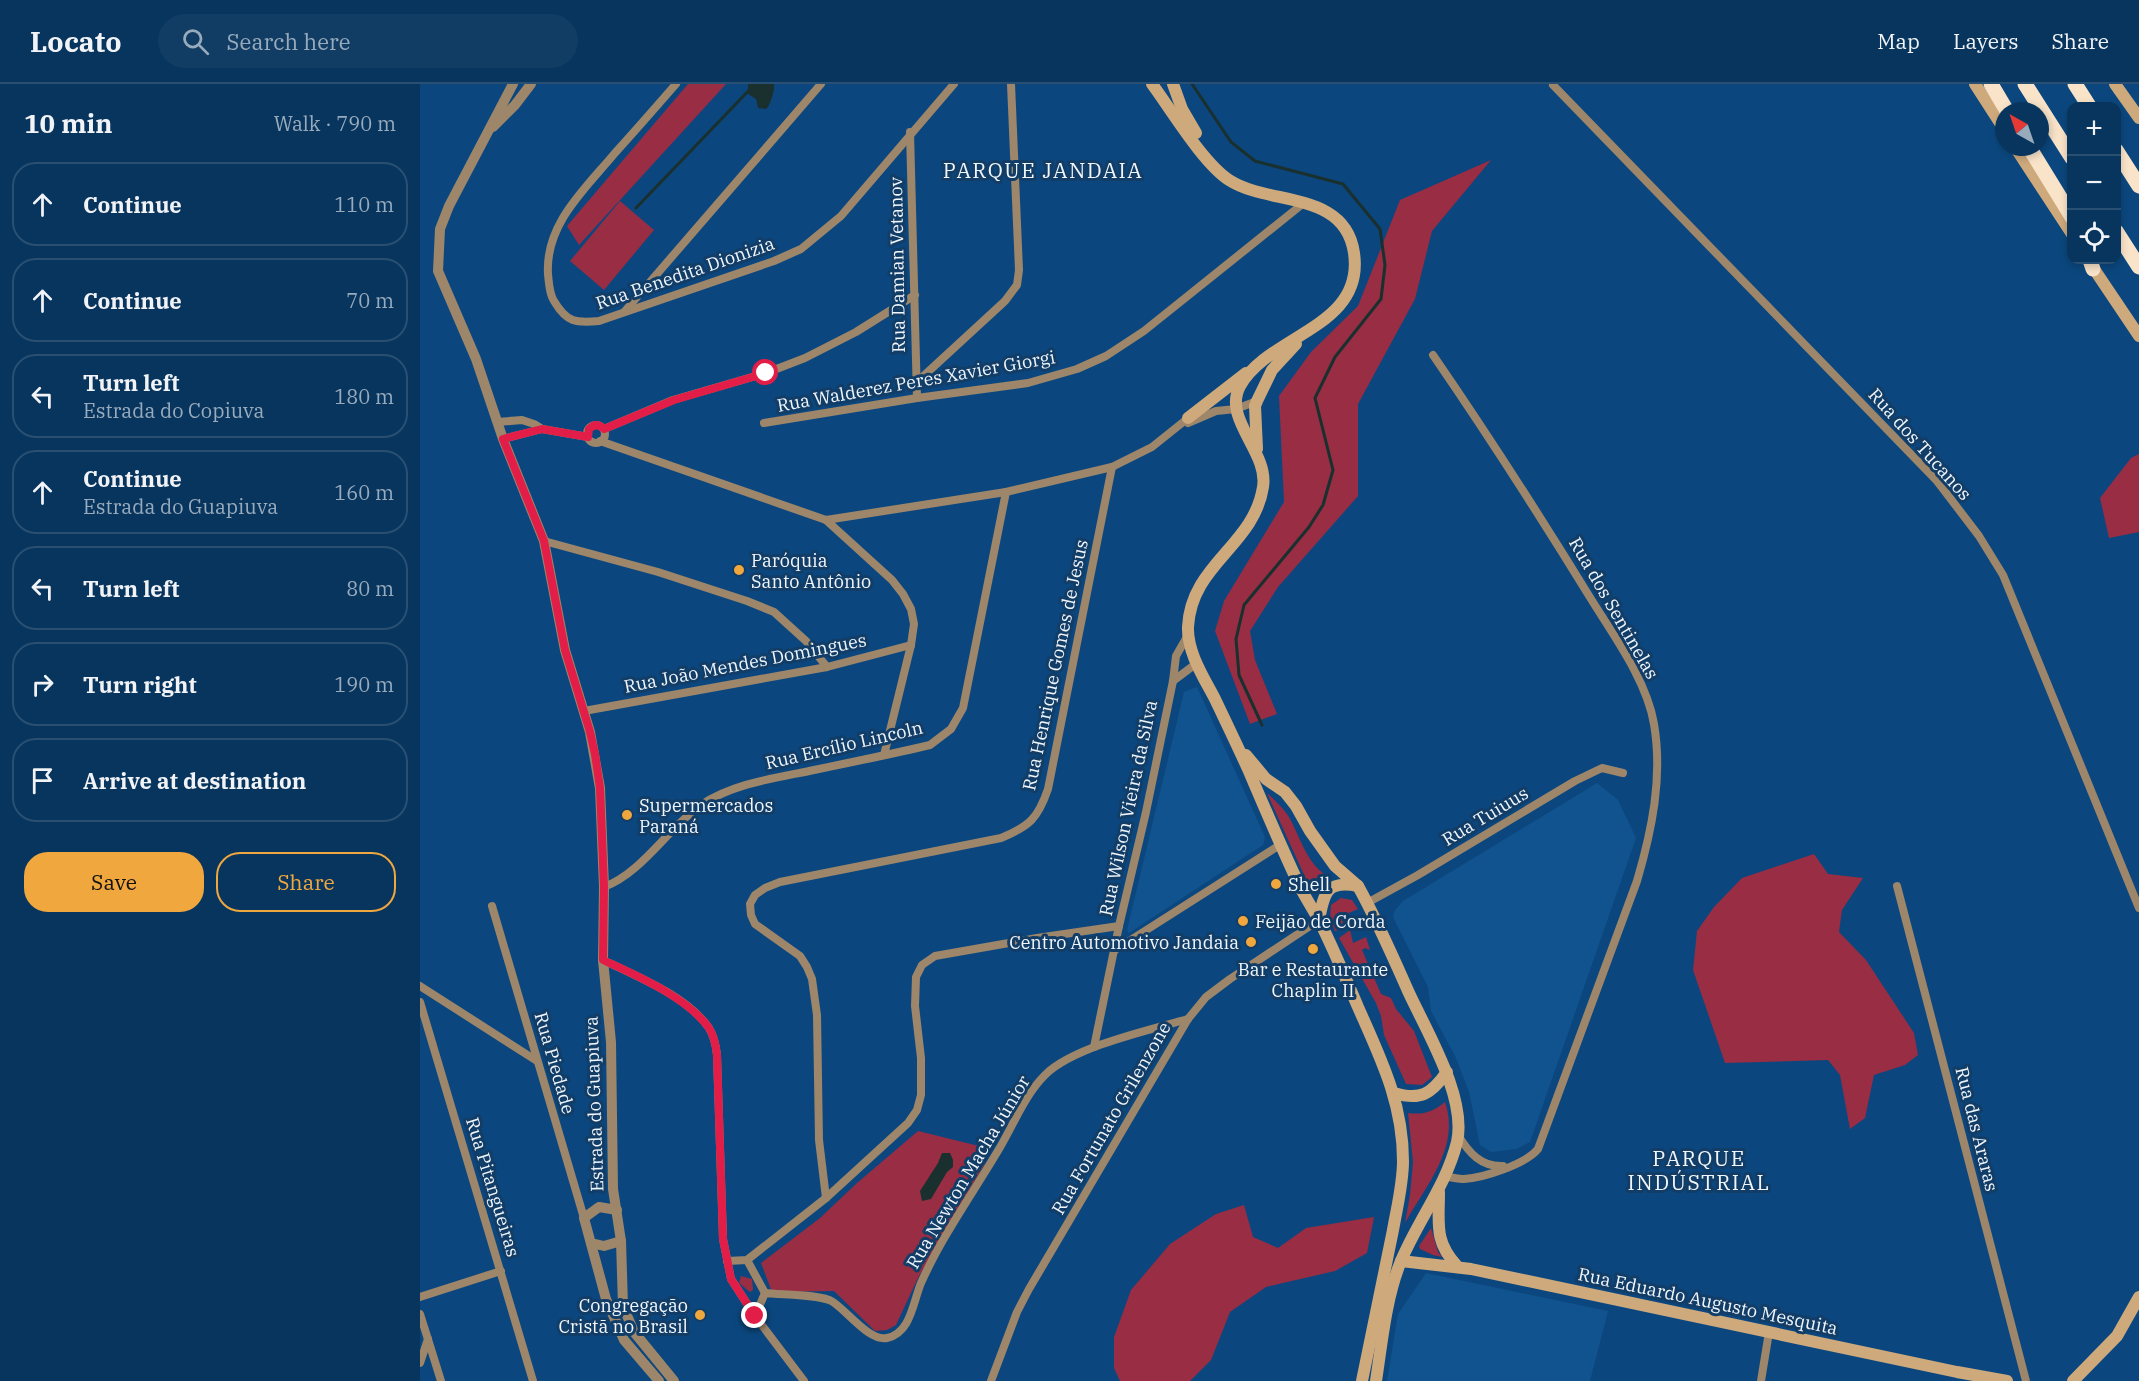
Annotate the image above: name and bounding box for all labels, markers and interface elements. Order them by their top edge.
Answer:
search box [158,14,578,68]
text: Locato [30,23,122,60]
icon: search [179,25,212,58]
text: Search here [227,27,351,56]
text: Map [1877,27,1920,55]
text: Layers [1953,27,2019,55]
text: Share [2052,27,2109,55]
north arrow [1995,102,2049,156]
map controls [2067,102,2121,264]
button: + [2067,102,2121,156]
text: 10 min [24,106,112,140]
text: Walk · 790 m [274,110,396,137]
district label: PARQUE JANDAIA [943,156,1143,184]
button: − [2067,156,2121,210]
street label: Rua Damian Vetanov [884,176,910,353]
icon: ahead [26,188,59,221]
text: Continue [83,190,182,219]
text: 110 m [334,191,394,218]
button: locate [2067,210,2121,264]
street label: Rua Benedita Dionizia [593,232,778,314]
icon: ahead [26,284,59,317]
text: Continue [83,286,182,315]
text: 70 m [346,287,394,314]
street label: Rua Walderez Peres Xavier Giorgi [775,345,1057,417]
route start [752,359,778,385]
text: Turn left [83,368,179,397]
icon: left [26,380,59,413]
text: 180 m [334,383,394,410]
street label: Rua dos Tucanos [1864,383,1976,505]
text: Estrada do Copiuva [83,397,264,424]
text: Continue [83,464,182,493]
icon: ahead [26,476,59,509]
text: 160 m [334,479,394,506]
text: Estrada do Guapiuva [83,493,278,520]
street label: Rua dos Sentinelas [1564,533,1664,683]
street label: Rua Henrique Gomes de Jesus [1017,537,1093,793]
place label: Paróquia Santo Antônio [751,549,871,593]
marker: Paróquia Santo Antônio [732,563,746,577]
icon: left [26,572,59,605]
text: Turn left [83,574,179,603]
text: 80 m [346,575,394,602]
street label: Rua João Mendes Domingues [622,628,868,698]
icon: right [26,668,59,701]
text: Turn right [83,670,197,699]
text: 190 m [334,671,394,698]
street label: Rua Wilson Vieira da Silva [1094,698,1162,918]
street label: Rua Ercílio Lincoln [763,716,925,774]
icon: arrive [26,764,59,797]
text: Arrive at destination [83,766,306,795]
street label: Rua Tuiuus [1438,781,1532,851]
place label: Supermercados Paraná [639,794,773,838]
marker: Supermercados Paraná [620,808,634,822]
button: Save [24,852,204,912]
button: Share [216,852,396,912]
place label: Shell [1288,873,1330,896]
marker: Shell [1269,877,1283,891]
place label: Feijão de Corda [1255,910,1386,933]
marker: Feijão de Corda [1236,914,1250,928]
place label: Centro Automotivo Jandaia [1009,931,1239,954]
marker: Centro Automotivo Jandaia [1244,935,1258,949]
marker: Bar e Restaurante Chaplin II [1306,942,1320,956]
place label: Bar e Restaurante Chaplin II [1238,958,1388,1002]
street label: Rua Piedade [529,1009,581,1117]
street label: Estrada do Guapiuva [579,1016,609,1192]
street label: Rua Fortunato Grilenzone [1046,1018,1176,1218]
street label: Rua das Araras [1950,1064,2004,1194]
street label: Rua Newton Macha Júnior [901,1071,1035,1273]
street label: Rua Pitangueiras [461,1114,525,1260]
district label: PARQUE INDÚSTRIAL [1628,1144,1770,1196]
street label: Rua Eduardo Augusto Mesquita [1576,1262,1840,1340]
place label: Congregação Cristã no Brasil [558,1294,688,1338]
route end [741,1302,767,1328]
marker: Congregação Cristã no Brasil [693,1308,707,1322]

